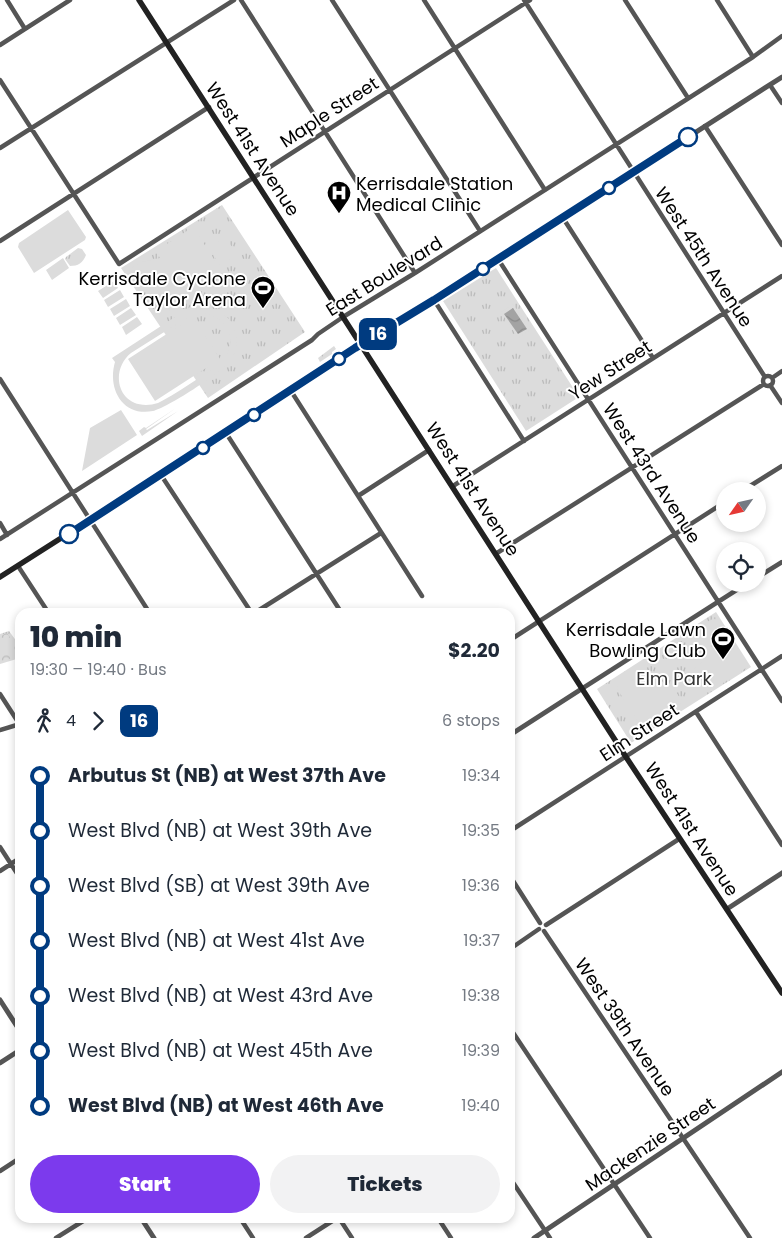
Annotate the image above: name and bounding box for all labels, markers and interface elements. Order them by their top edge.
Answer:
street label: Maple Street [275,71,383,153]
street label: West 41st Avenue [200,77,306,221]
unlabelled marker [678,127,698,147]
place label: Kerrisdale Station Medical Clinic [356,171,513,217]
hospital icon: Kerrisdale Station Medical Clinic [326,180,352,214]
unlabelled marker [602,181,616,195]
street label: West 45th Avenue [649,182,759,332]
street label: East Boulevard [321,230,447,322]
unlabelled marker [476,262,490,276]
place label: Kerrisdale Cyclone Taylor Arena [78,266,246,312]
sports icon: Kerrisdale Cyclone Taylor Arena [250,275,276,309]
line badge: 16 [356,318,400,350]
text: 16 [369,321,387,346]
street label: Yew Street [564,334,656,406]
unlabelled marker [332,352,346,366]
street label: West 43rd Avenue [597,398,707,548]
unlabelled marker [247,408,261,422]
street label: West 41st Avenue [420,417,526,561]
unlabelled marker [196,441,210,455]
north arrow [716,482,766,532]
map controls [716,482,766,592]
unlabelled marker [59,524,79,544]
button: locate [716,542,766,592]
place label: Kerrisdale Lawn Bowling Club [566,617,706,663]
text: 10 min [30,618,122,657]
sports icon: Kerrisdale Lawn Bowling Club [710,626,736,660]
text: $2.20 [448,637,500,664]
text: 19:30 – 19:40 · Bus [30,658,167,681]
park label: Elm Park [636,666,713,691]
street label: Elm Street [595,697,683,767]
icon: walk [30,707,58,735]
icon: forward [84,707,112,735]
text: 16 [130,708,148,733]
text: 4 [66,709,76,732]
text: 6 stops [442,709,500,732]
street label: West 41st Avenue [639,757,745,901]
text: Arbutus St (NB) at West 37th Ave [68,762,386,789]
text: 19:34 [462,764,500,787]
text: West Blvd (NB) at West 39th Ave [68,817,372,844]
text: 19:35 [462,819,500,842]
text: West Blvd (SB) at West 39th Ave [68,872,370,899]
text: 19:36 [462,874,500,897]
text: West Blvd (NB) at West 41st Ave [68,927,365,954]
text: 19:37 [463,929,500,952]
street label: West 39th Avenue [569,953,681,1101]
text: West Blvd (NB) at West 43rd Ave [68,982,373,1009]
text: 19:38 [462,984,500,1007]
text: West Blvd (NB) at West 45th Ave [68,1037,373,1064]
text: 19:39 [462,1039,500,1062]
street label: Mackenzie Street [580,1091,720,1197]
text: West Blvd (NB) at West 46th Ave [68,1092,384,1119]
text: 19:40 [461,1094,500,1117]
button: Start [30,1155,260,1213]
button: Tickets [270,1155,500,1213]

